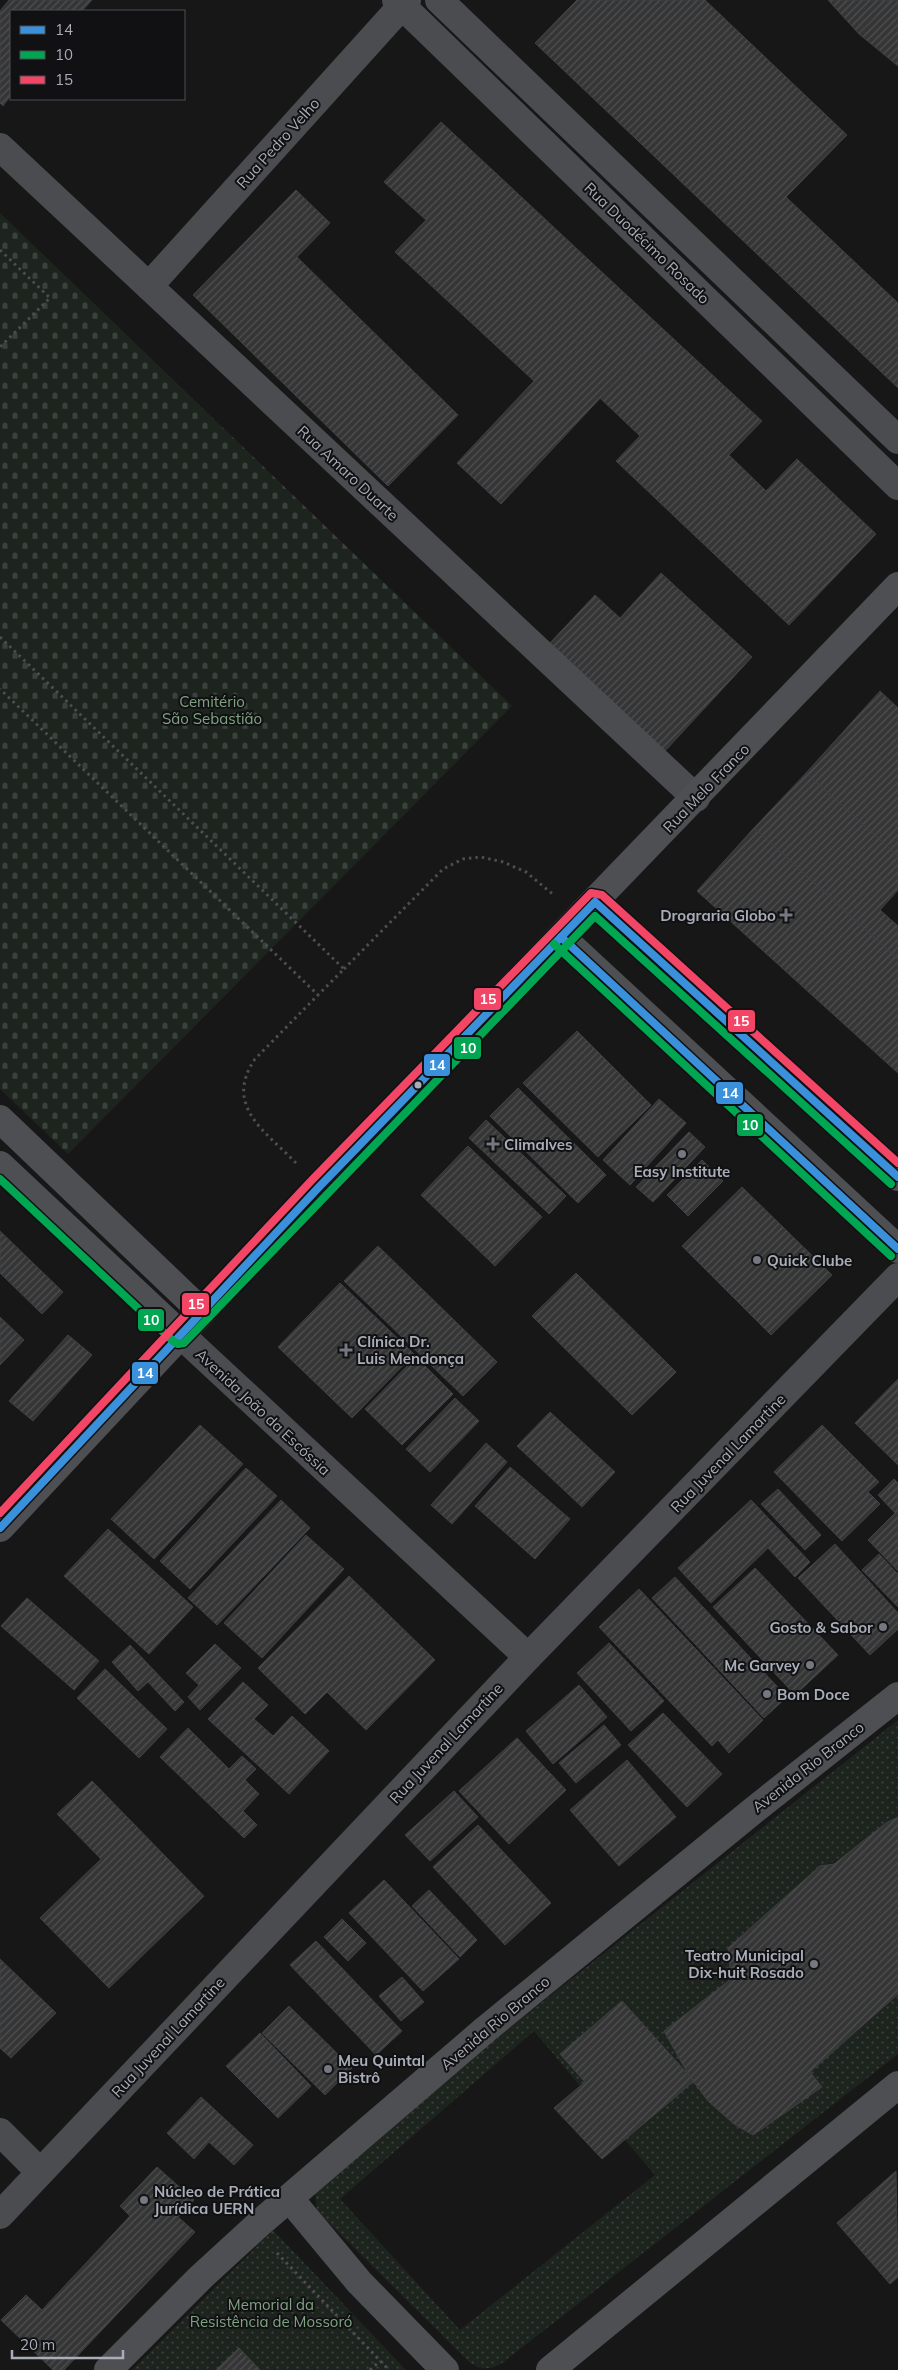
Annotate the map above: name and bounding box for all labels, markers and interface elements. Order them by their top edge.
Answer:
legend [10,10,185,100]
text: 14 [55,20,73,39]
text: 10 [55,45,73,64]
text: 15 [55,70,73,89]
street label: Rua Pedro Velho [232,94,324,192]
street label: Rua Duodécimo Rosado [580,178,714,308]
street label: Rua Amaro Duarte [294,421,402,525]
park label: Cemitério São Sebastião [162,692,262,728]
street label: Rua Melo Franco [659,740,753,836]
place label: Drograria Globo [660,906,776,925]
marker: Drograria Globo [780,909,792,921]
line badge: 15 [473,987,502,1011]
text: 15 [480,990,496,1008]
line badge: 15 [727,1009,756,1033]
text: 15 [733,1012,749,1030]
line badge: 10 [453,1036,482,1060]
text: 10 [460,1039,476,1057]
line badge: 14 [423,1053,451,1077]
text: 14 [429,1056,446,1074]
unlabelled marker [413,1080,423,1090]
line badge: 14 [715,1081,744,1105]
text: 14 [722,1084,739,1102]
line badge: 10 [736,1113,764,1137]
text: 10 [742,1116,758,1134]
place label: Climalves [504,1135,573,1154]
marker: Climalves [486,1137,500,1151]
marker: Easy Institute [676,1148,688,1160]
place label: Easy Institute [634,1162,730,1181]
place label: Quick Clube [767,1251,852,1270]
marker: Quick Clube [751,1254,763,1266]
line badge: 15 [181,1292,210,1316]
text: 15 [188,1295,204,1313]
line badge: 10 [137,1308,165,1332]
text: 10 [143,1311,159,1329]
place label: Clínica Dr. Luis Mendonça [357,1332,464,1368]
marker: Clínica Dr. Luis Mendonça [339,1343,353,1357]
street label: Avenida João da Escóssia [192,1345,334,1479]
line badge: 14 [131,1361,159,1385]
text: 14 [137,1364,154,1382]
street label: Rua Juvenal Lamartine [666,1390,790,1516]
place label: Gosto & Sabor [769,1618,873,1637]
marker: Gosto & Sabor [877,1621,889,1633]
place label: Mc Garvey [724,1656,801,1675]
marker: Mc Garvey [804,1659,816,1671]
street label: Rua Juvenal Lamartine [385,1679,507,1807]
place label: Bom Doce [777,1685,850,1704]
marker: Bom Doce [761,1688,773,1700]
street label: Avenida Rio Branco [748,1717,868,1817]
place label: Teatro Municipal Dix-huit Rosado [685,1946,804,1982]
marker: Teatro Municipal Dix-huit Rosado [808,1958,820,1970]
street label: Avenida Rio Branco [437,1972,553,2074]
street label: Rua Juvenal Lamartine [107,1973,229,2101]
place label: Meu Quintal Bistrô [338,2051,425,2087]
marker: Meu Quintal Bistrô [322,2063,334,2075]
place label: Núcleo de Prática Jurídica UERN [154,2182,280,2218]
marker: Núcleo de Prática Jurídica UERN [138,2194,150,2206]
park label: Memorial da Resistência de Mossoró [190,2295,352,2331]
scale bar [12,2328,124,2360]
text: 20 m [20,2335,55,2354]

